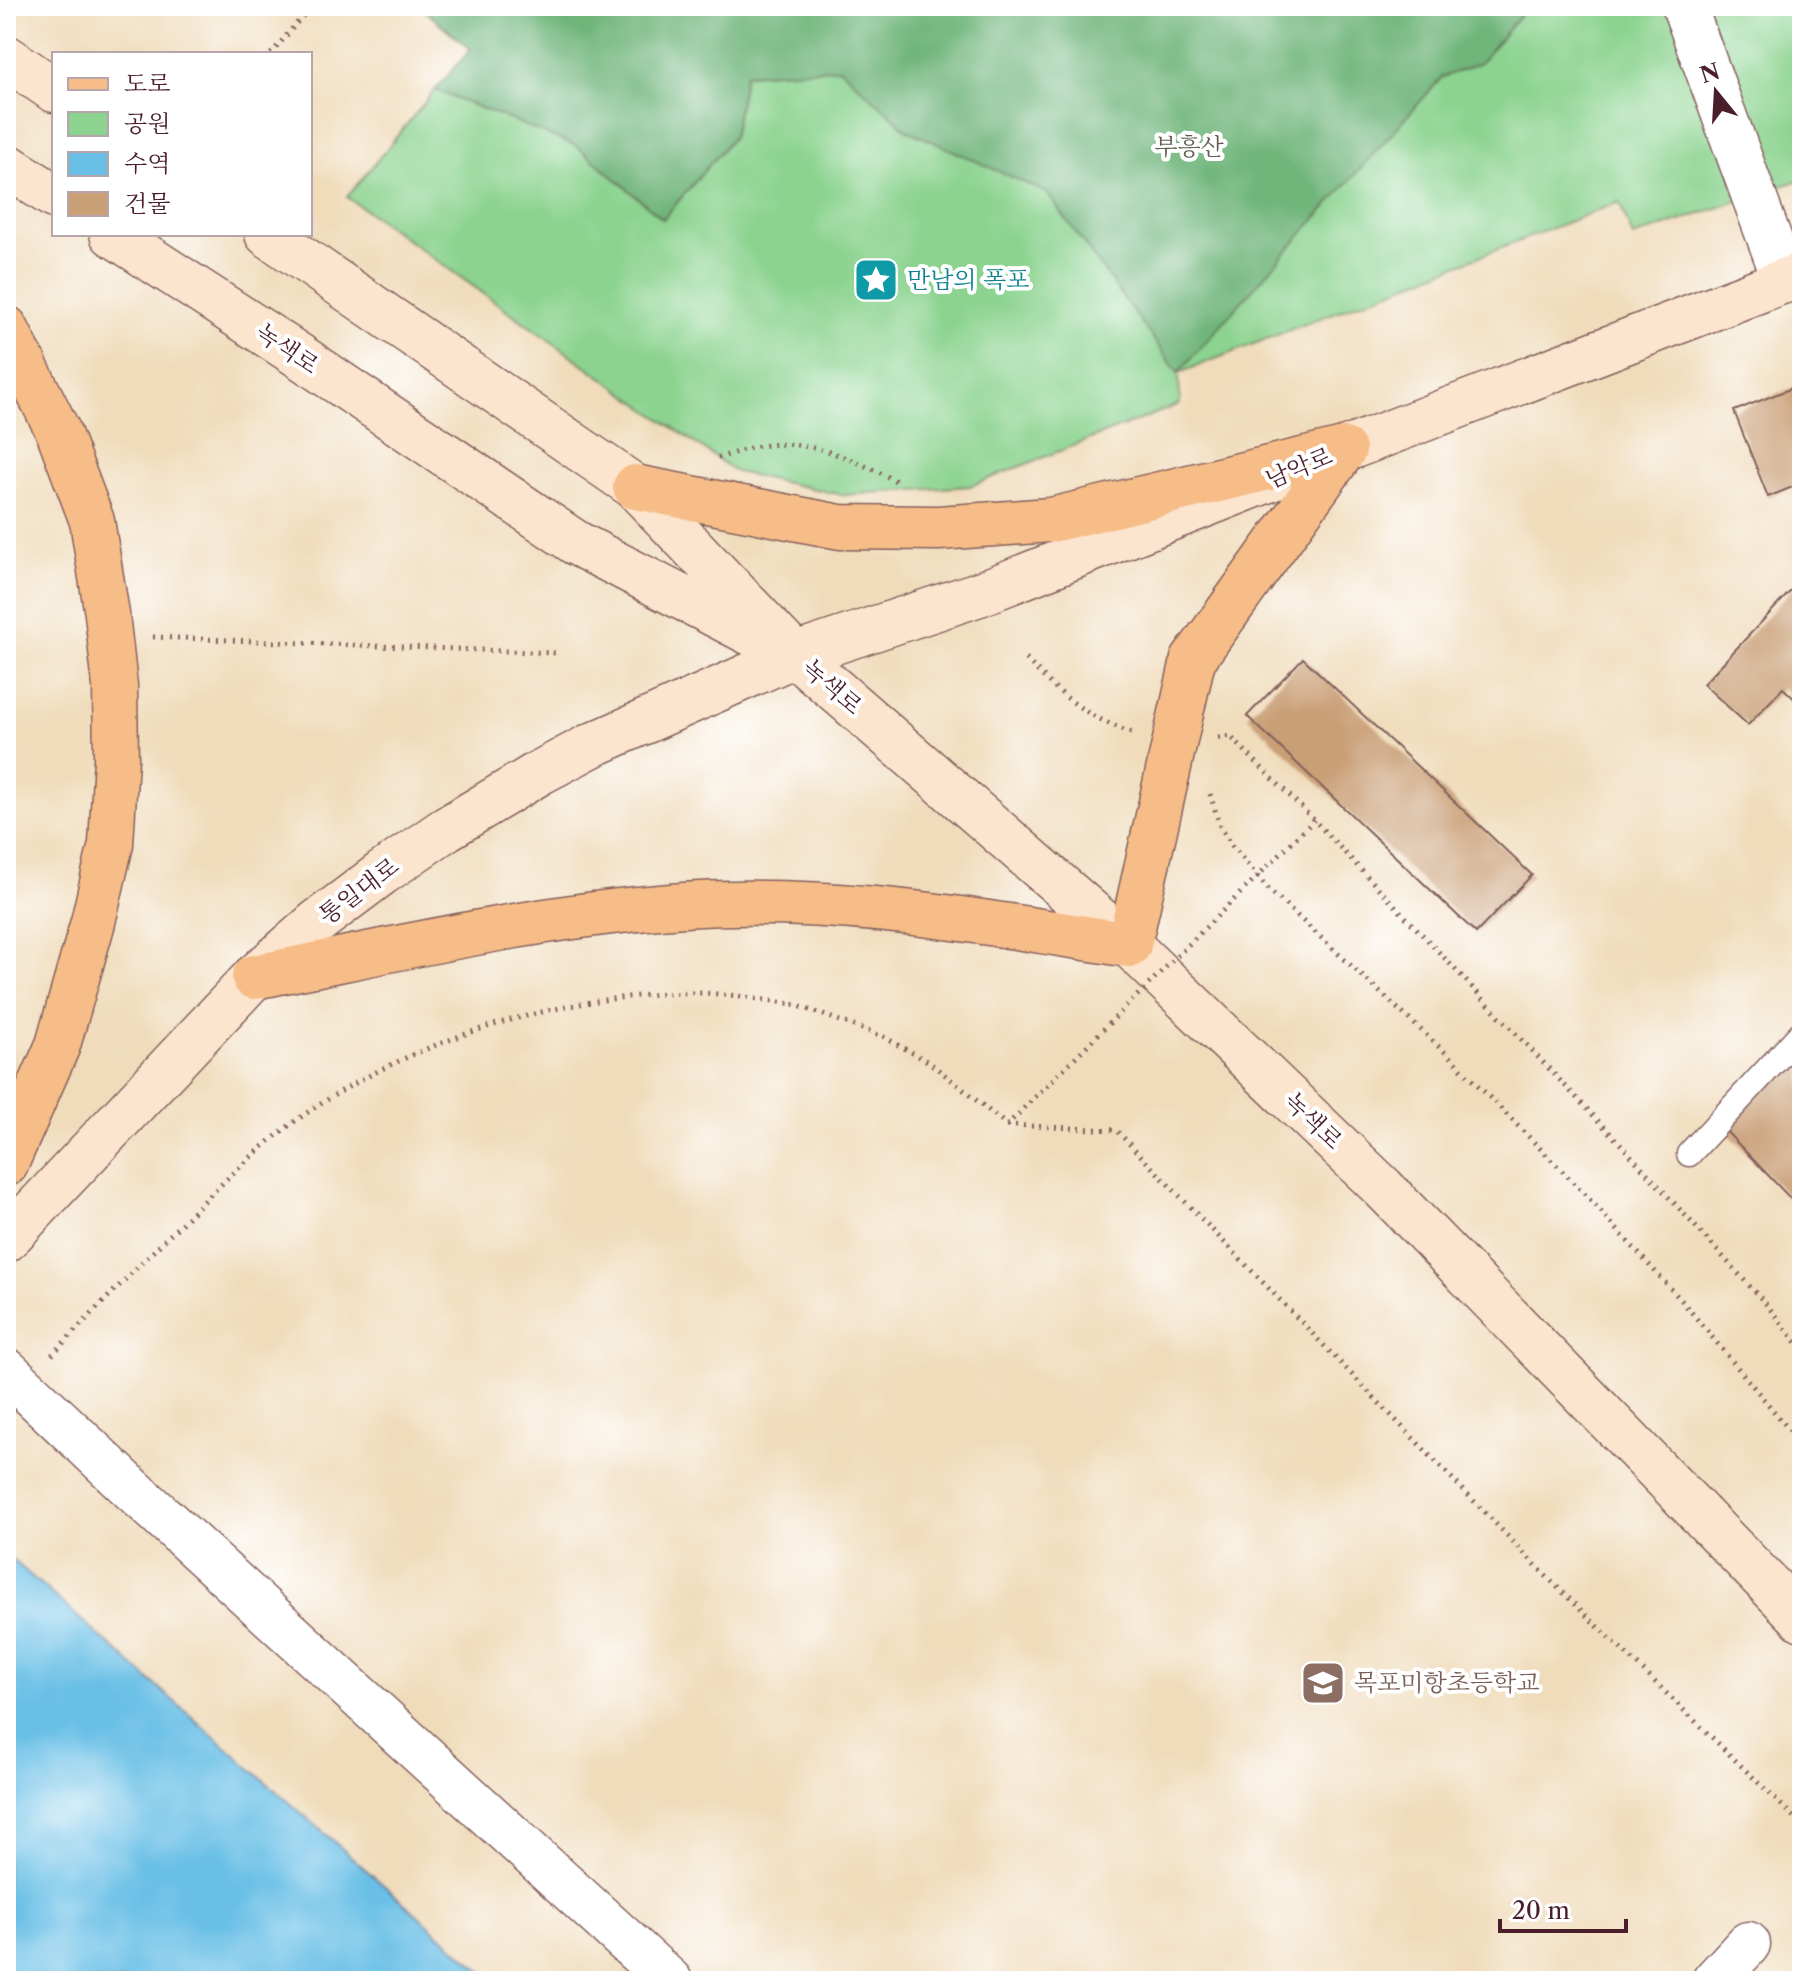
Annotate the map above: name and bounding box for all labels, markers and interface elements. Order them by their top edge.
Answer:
legend [52,52,312,236]
north arrow [1676,52,1756,132]
text: N [1697,58,1723,89]
text: 도로 [124,69,170,98]
text: 공원 [124,109,170,138]
park label: 부흥산 [1154,132,1225,161]
text: 수역 [124,149,170,178]
text: 건물 [124,189,170,218]
place icon: 만남의 폭포 [852,256,900,304]
place label: 만남의 폭포 [907,265,1029,294]
street label: 녹색로 [250,317,324,380]
street label: 남악로 [1261,441,1336,494]
street label: 녹색로 [797,653,868,720]
street label: 통일대로 [313,851,404,930]
street label: 녹색로 [1278,1086,1348,1155]
school or university icon: 목포미항초등학교 [1299,1659,1347,1707]
place label: 목포미항초등학교 [1354,1668,1539,1697]
scale bar [1500,1883,1626,1933]
text: 20 m [1512,1896,1570,1925]

